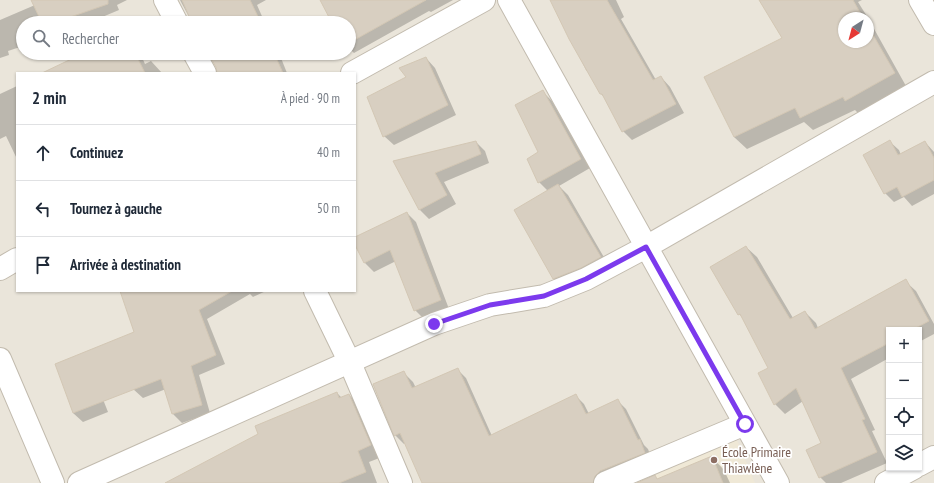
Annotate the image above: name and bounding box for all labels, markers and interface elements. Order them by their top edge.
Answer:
north arrow [838,12,874,48]
search box [16,16,356,60]
icon: search [30,27,52,49]
text: Rechercher [62,29,119,48]
text: 2 min [32,87,66,109]
text: À pied · 90 m [281,90,340,107]
icon: ahead [32,142,54,164]
text: Continuez [70,143,123,162]
text: 40 m [317,144,340,161]
icon: left [32,198,54,220]
text: Tournez à gauche [70,199,162,218]
text: 50 m [317,200,340,217]
icon: arrive [32,254,54,276]
text: Arrivée à destination [70,255,181,274]
route end [425,315,443,333]
map controls [886,327,922,471]
button: + [886,327,922,363]
button: − [886,363,922,399]
button: locate [886,399,922,435]
route start [736,415,754,433]
button: layers [886,435,922,471]
place label: École Primaire Thiawlène [722,443,791,477]
marker: École Primaire Thiawlène [709,455,719,465]

